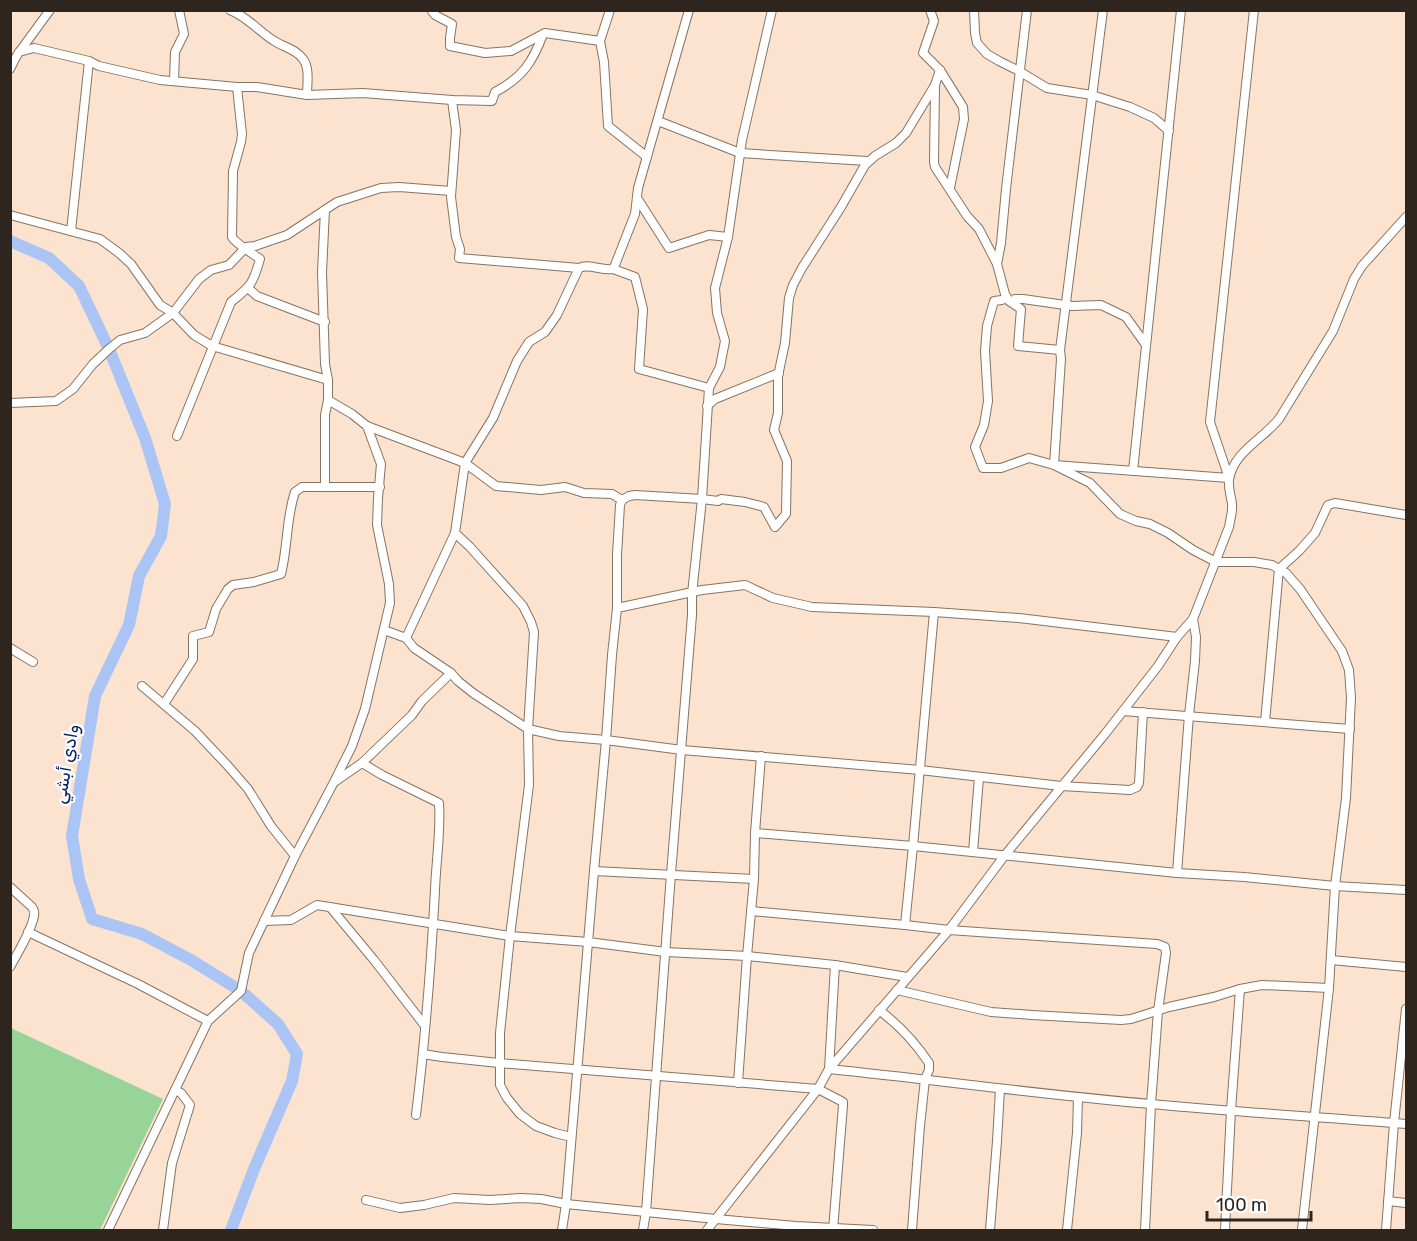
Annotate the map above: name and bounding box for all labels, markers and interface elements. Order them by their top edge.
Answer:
water label: وادي أبشي [48,722,86,806]
scale bar [1207,1184,1310,1222]
text: 100 m [1216,1194,1267,1216]

